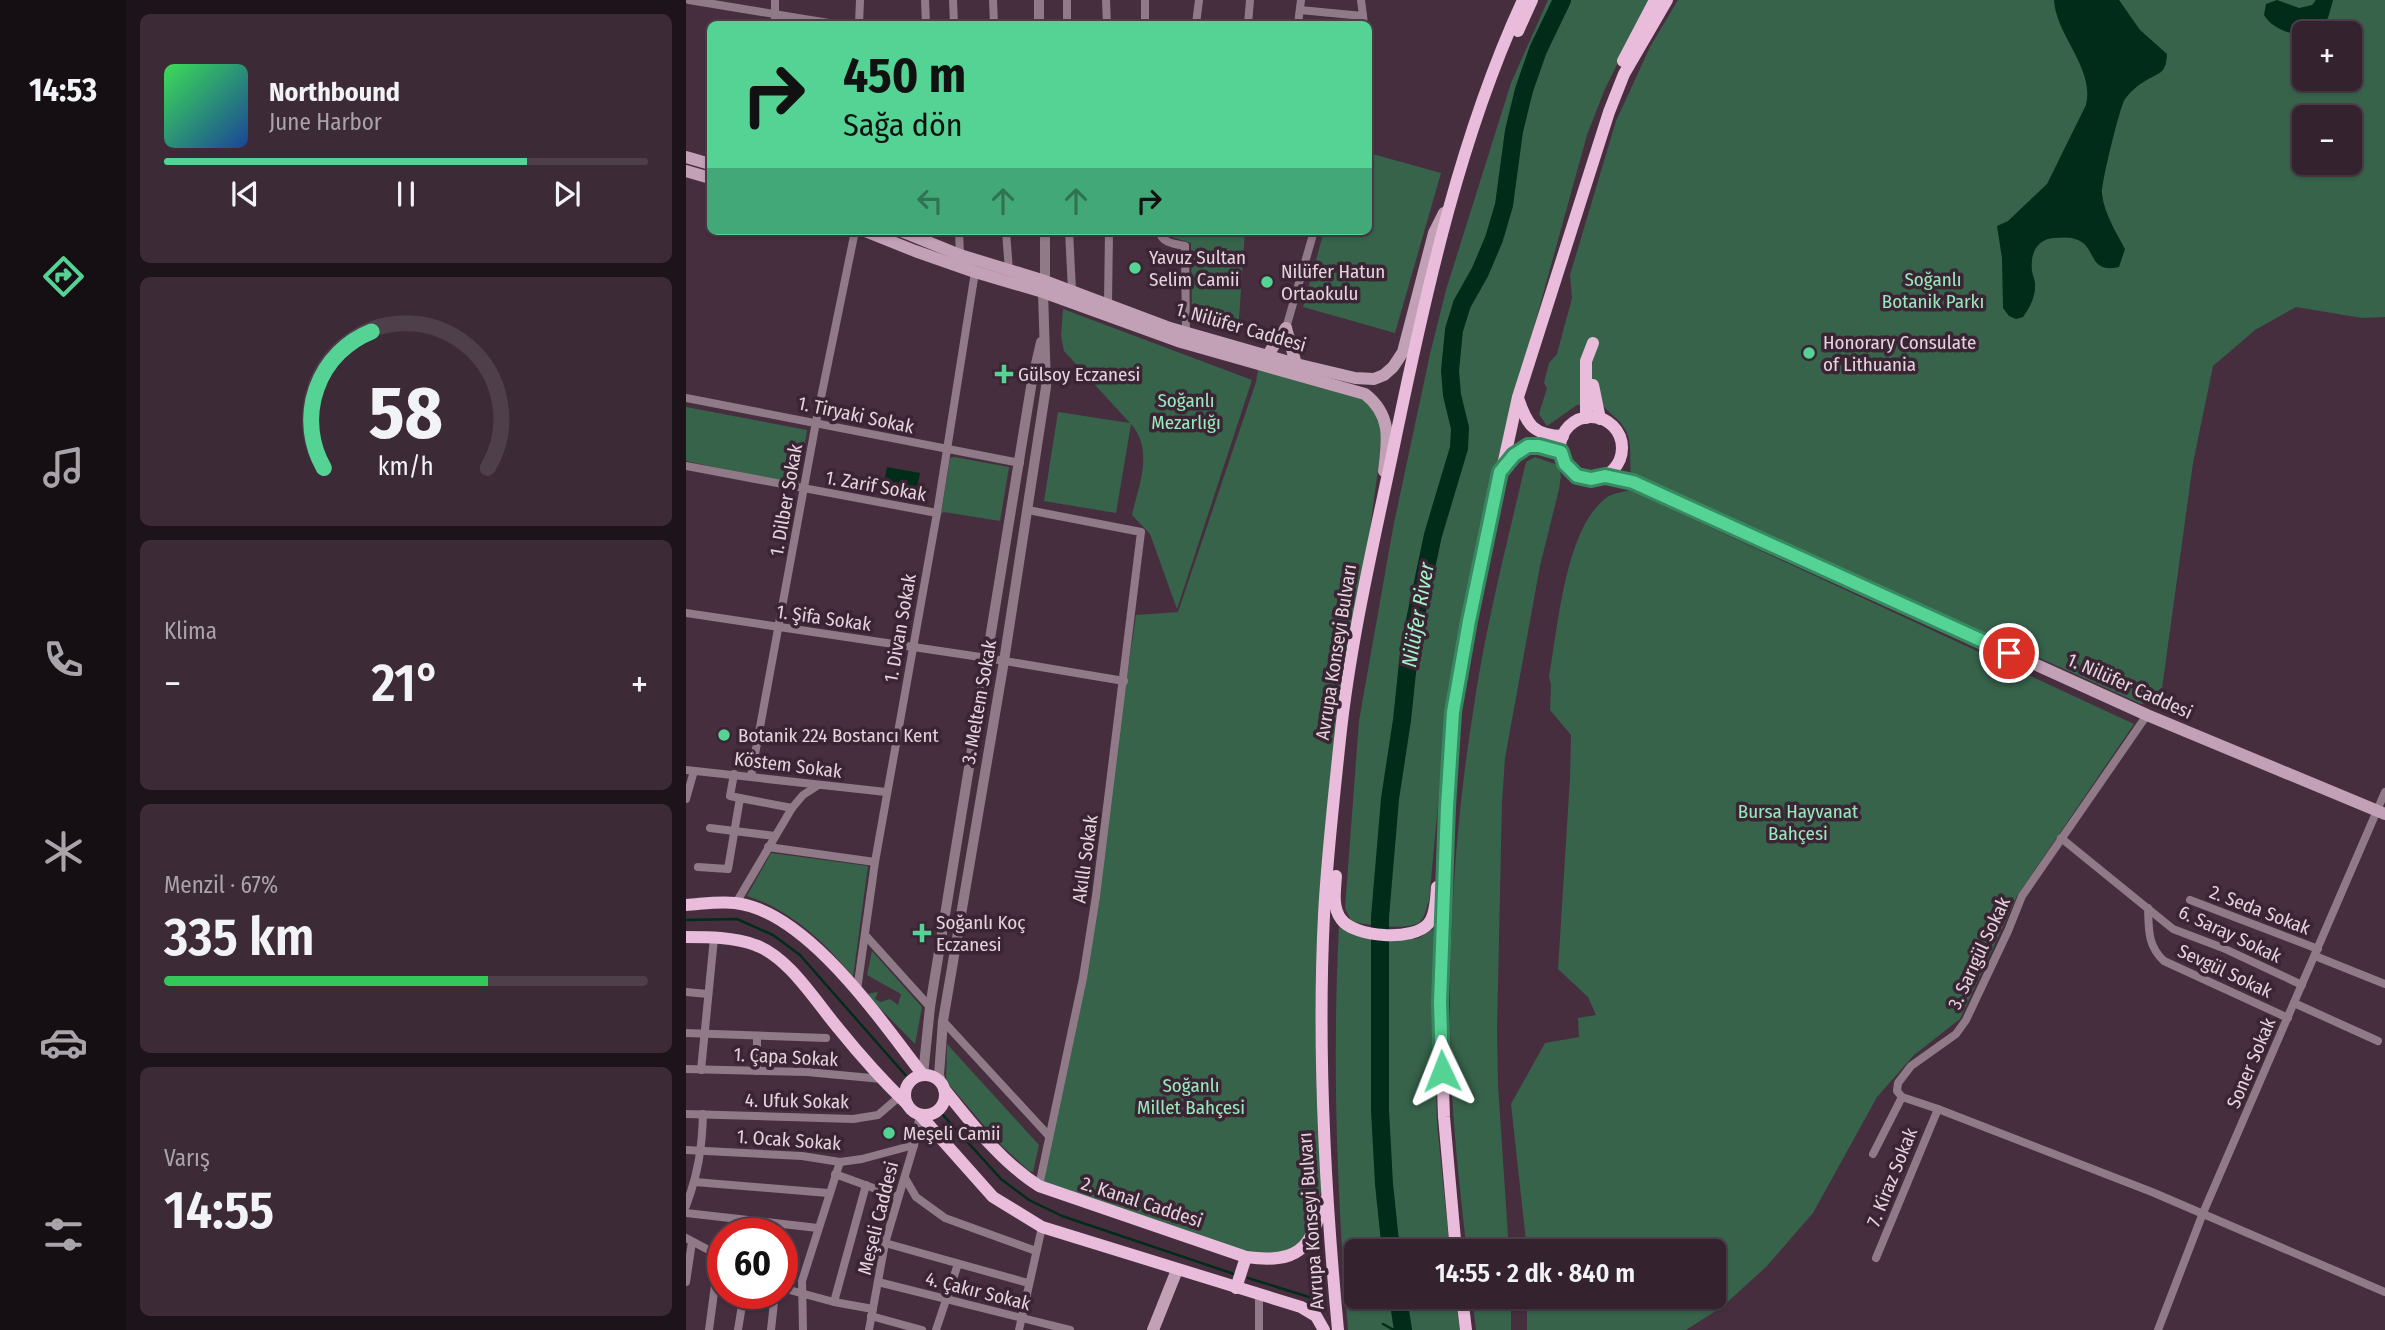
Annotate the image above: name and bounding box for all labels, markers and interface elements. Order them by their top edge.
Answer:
map controls [2292,21,2362,175]
button: + [2292,21,2362,91]
text: 450 m [843,46,966,105]
icon: right [728,49,819,140]
text: 14:53 [29,71,97,109]
text: Northbound [269,77,400,108]
button: − [2292,105,2362,175]
text: Sağa dön [843,106,963,144]
text: June Harbor [269,108,382,136]
icon: previous [226,175,264,213]
icon: pause [387,175,425,213]
icon: next [548,175,586,213]
icon: left [911,182,949,220]
icon: ahead [984,182,1022,220]
icon: ahead [1057,182,1095,220]
icon: right [1130,182,1168,220]
place label: Yavuz Sultan Selim Camii [1149,246,1246,291]
icon: directions [39,252,88,301]
marker: Yavuz Sultan Selim Camii [1127,260,1143,276]
place label: Nilüfer Hatun Ortaokulu [1281,260,1385,305]
park label: Soğanlı Botanik Parkı [1882,268,1984,313]
marker: Nilüfer Hatun Ortaokulu [1259,274,1275,290]
street label: 1. Nilüfer Caddesi [1173,297,1309,357]
place label: Honorary Consulate of Lithuania [1823,331,1976,376]
marker: Honorary Consulate of Lithuania [1801,345,1817,361]
place label: Gülsoy Eczanesi [1018,363,1140,386]
marker: Gülsoy Eczanesi [996,366,1012,382]
text: 58 [369,370,443,457]
park label: Soğanlı Mezarlığı [1151,389,1221,434]
street label: 1. Tiryaki Sokak [796,391,916,439]
street label: 1. Dilber Sokak [765,442,807,558]
icon: music [39,443,88,492]
text: km/h [378,452,434,482]
street label: 1. Zarif Sokak [824,466,928,506]
water label: Nilüfer River [1396,560,1440,669]
street label: Avrupa Konseyi Bulvarı [1311,562,1361,742]
street label: 1. Divan Sokak [879,572,921,684]
street label: 1. Şifa Sokak [775,600,873,636]
text: Klima [164,617,217,645]
pin [1979,623,2039,683]
icon: arrive [1990,634,2028,672]
icon: phone [39,635,88,684]
street label: 3. Meltem Sokak [957,638,1001,766]
street label: 1. Nilüfer Caddesi [2064,648,2196,724]
text: 21° [371,652,440,715]
text: − [164,661,181,707]
text: + [631,661,648,707]
place label: Botanik 224 Bostancı Kent [738,724,939,747]
marker: Botanik 224 Bostancı Kent [716,727,732,743]
street label: Köstem Sokak [733,747,843,783]
park label: Bursa Hayvanat Bahçesi [1738,800,1859,845]
street label: Akıllı Sokak [1067,813,1103,905]
icon: climate [39,827,88,876]
text: Menzil · 67% [164,871,278,899]
street label: 2. Seda Sokak [2206,880,2314,940]
street label: 3. Sarıgül Sokak [1943,893,2015,1013]
street label: 6. Saray Sokak [2175,900,2285,968]
text: 335 km [164,906,315,969]
place label: Soğanlı Koç Eczanesi [936,911,1026,956]
marker: Soğanlı Koç Eczanesi [914,925,930,941]
street label: Sevgül Sokak [2174,939,2276,1003]
street label: Soner Sokak [2222,1014,2280,1112]
icon: car [39,1018,88,1067]
position arrow [1405,1034,1479,1108]
street label: 1. Çapa Sokak [733,1043,839,1071]
park label: Soğanlı Millet Bahçesi [1137,1074,1245,1119]
street label: 4. Ufuk Sokak [745,1089,849,1113]
place label: Meşeli Camii [903,1122,1001,1145]
street label: 7. Kiraz Sokak [1862,1124,1922,1230]
street label: 1. Ocak Sokak [736,1125,842,1155]
marker: Meşeli Camii [881,1125,897,1141]
street label: Avrupa Konseyi Bulvarı [1293,1132,1329,1310]
text: Varış [164,1144,210,1172]
street label: Meşeli Caddesi [853,1159,903,1277]
street label: 2. Kanal Caddesi [1078,1172,1206,1232]
text: 14:55 [164,1179,274,1242]
icon: filters [39,1210,88,1259]
speed limit sign: 60 [707,1218,798,1309]
text: 14:55 · 2 dk · 840 m [1435,1258,1635,1289]
street label: 4. Çakır Sokak [923,1267,1033,1315]

